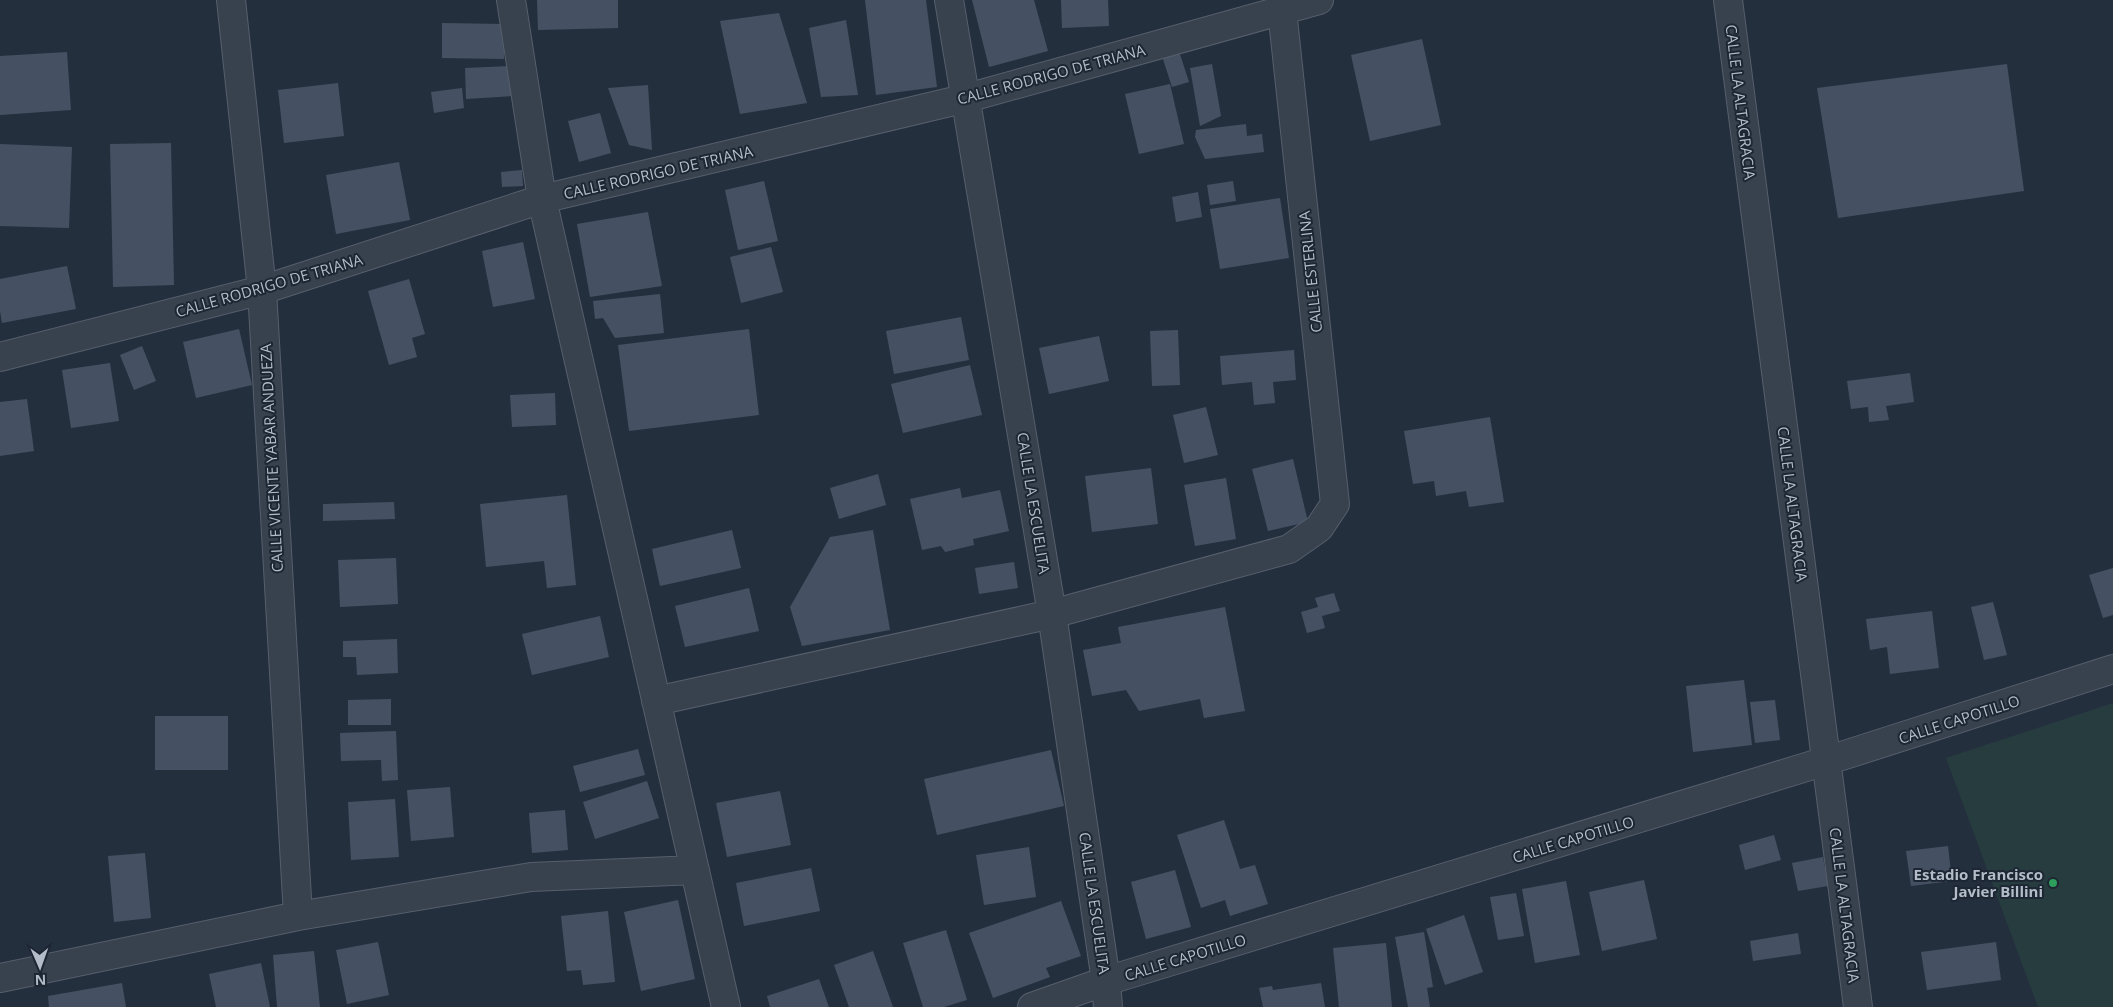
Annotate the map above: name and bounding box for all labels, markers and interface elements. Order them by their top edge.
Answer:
street label: CALLE LA ALTAGRACIA [1722,23,1760,181]
street label: CALLE RODRIGO DE TRIANA [955,39,1148,109]
street label: CALLE RODRIGO DE TRIANA [561,140,755,204]
street label: CALLE ESTERLINA [1294,210,1326,334]
street label: CALLE RODRIGO DE TRIANA [173,249,365,321]
street label: CALLE VICENTE YABAR ANDUEZA [255,343,287,573]
street label: CALLE LA ALTAGRACIA [1774,425,1812,583]
street label: CALLE LA ESCUELITA [1013,431,1055,576]
street label: CALLE CAPOTILLO [1896,690,2022,748]
street label: CALLE CAPOTILLO [1510,811,1636,867]
street label: CALLE LA ALTAGRACIA [1826,826,1864,984]
street label: CALLE LA ESCUELITA [1075,831,1115,976]
place label: Estadio Francisco Javier Billini [1914,864,2043,901]
marker: Estadio Francisco Javier Billini [2047,877,2059,889]
street label: CALLE CAPOTILLO [1122,929,1248,985]
north arrow [15,942,65,992]
text: N [34,971,46,990]

